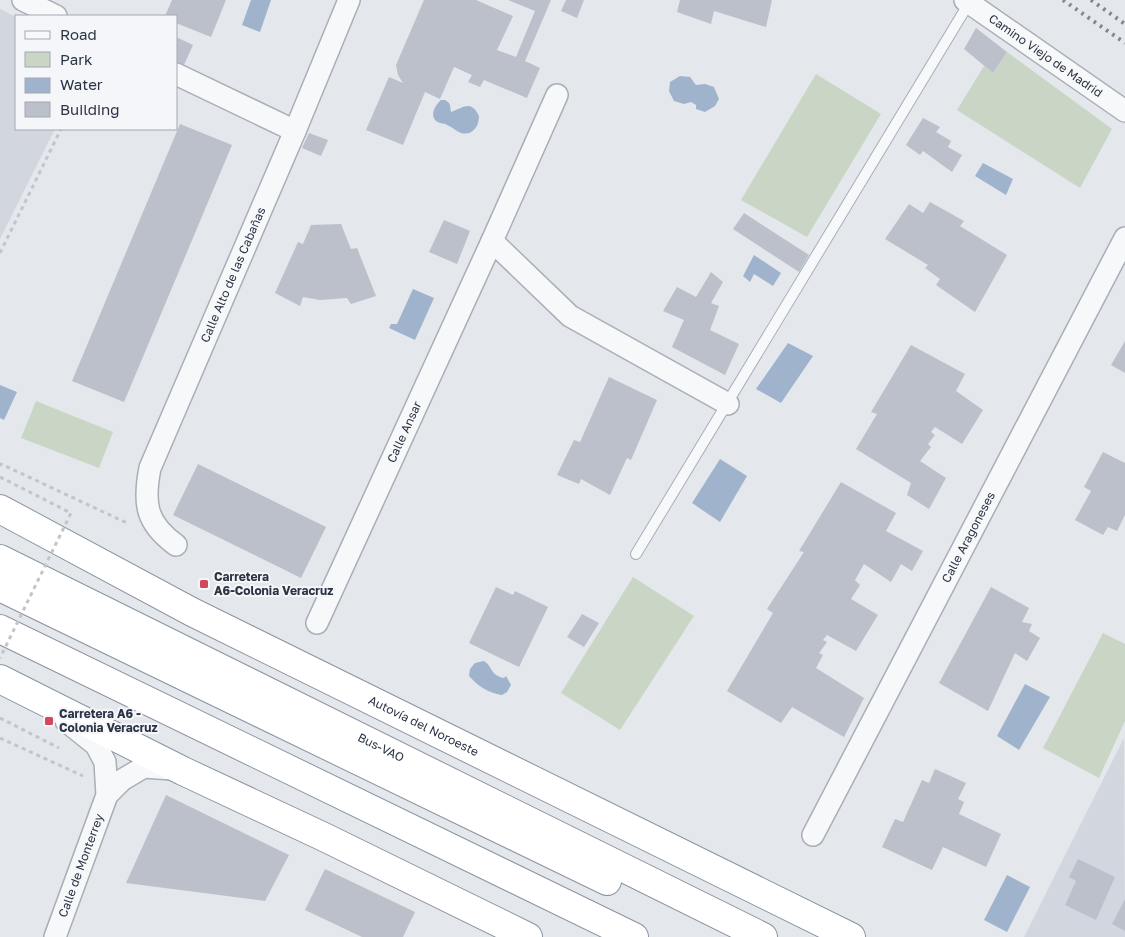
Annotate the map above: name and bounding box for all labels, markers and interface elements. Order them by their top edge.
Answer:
street label: Camino Viejo de Madrid [986,11,1106,100]
legend [15,15,178,130]
text: Road [60,25,97,43]
text: Park [60,50,93,68]
text: Water [60,75,103,93]
text: Building [60,100,120,118]
street label: Calle Alto de las Cabañas [197,205,268,345]
street label: Calle Ansar [383,399,425,465]
street label: Calle Aragoneses [938,489,998,585]
place label: Carretera A6-Colonia Veracruz [214,569,333,598]
marker: Carretera A6-Colonia Veracruz [198,578,210,590]
street label: Autovía del Noroeste [366,692,481,759]
place label: Carretera A6 - Colonia Veracruz [59,706,158,735]
marker: Carretera A6 - Colonia Veracruz [43,715,55,727]
street label: Bus-VAO [355,729,407,765]
street label: Calle de Monterrey [55,811,107,919]

